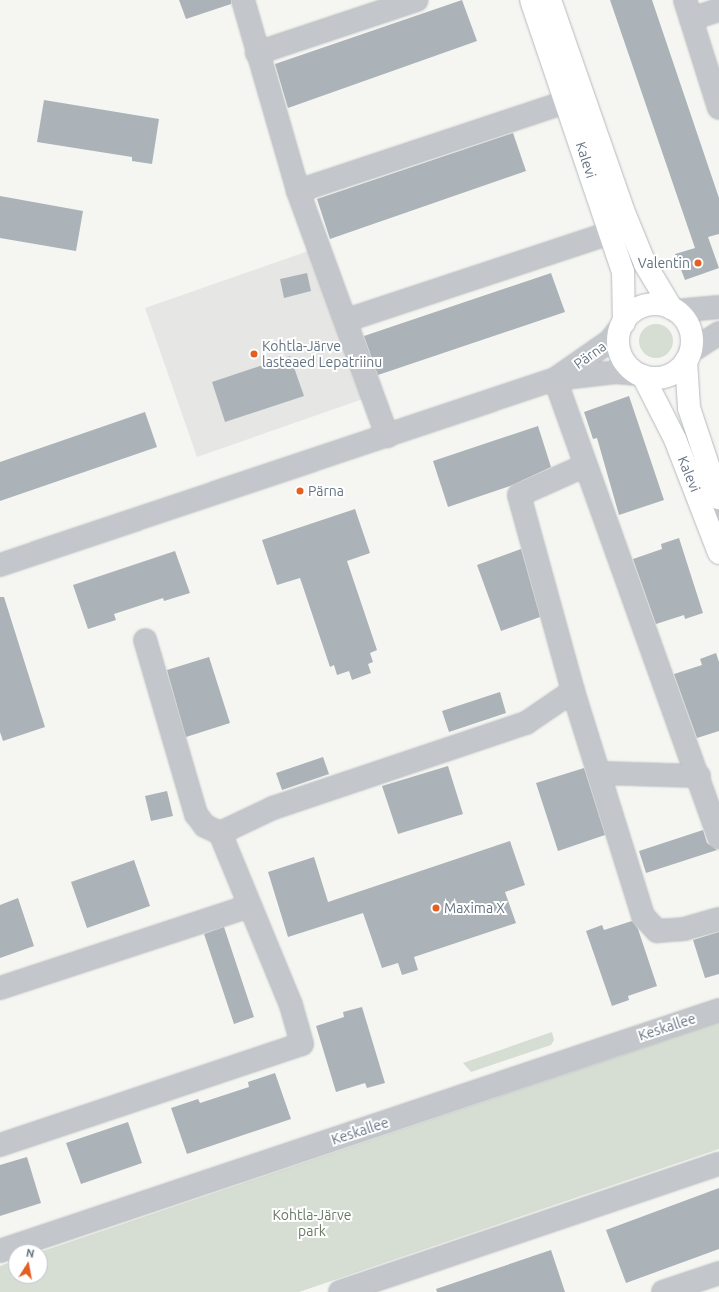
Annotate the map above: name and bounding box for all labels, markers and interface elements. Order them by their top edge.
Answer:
street label: Kalevi [572,140,600,180]
place label: Valentin [638,255,690,271]
marker: Valentin [693,258,703,268]
place label: Kohtla-Järve lasteaed Lepatriinu [262,338,382,370]
street label: Pärna [571,338,609,372]
marker: Kohtla-Järve lasteaed Lepatriinu [249,349,259,359]
street label: Kalevi [674,454,704,494]
place label: Pärna [308,483,344,499]
marker: Pärna [295,486,305,496]
place label: Maxima X [444,900,505,916]
marker: Maxima X [431,903,441,913]
street label: Keskallee [636,1010,698,1044]
street label: Keskallee [329,1114,391,1148]
park label: Kohtla-Järve park [273,1207,351,1240]
north arrow [8,1244,48,1284]
text: N [25,1247,35,1260]

